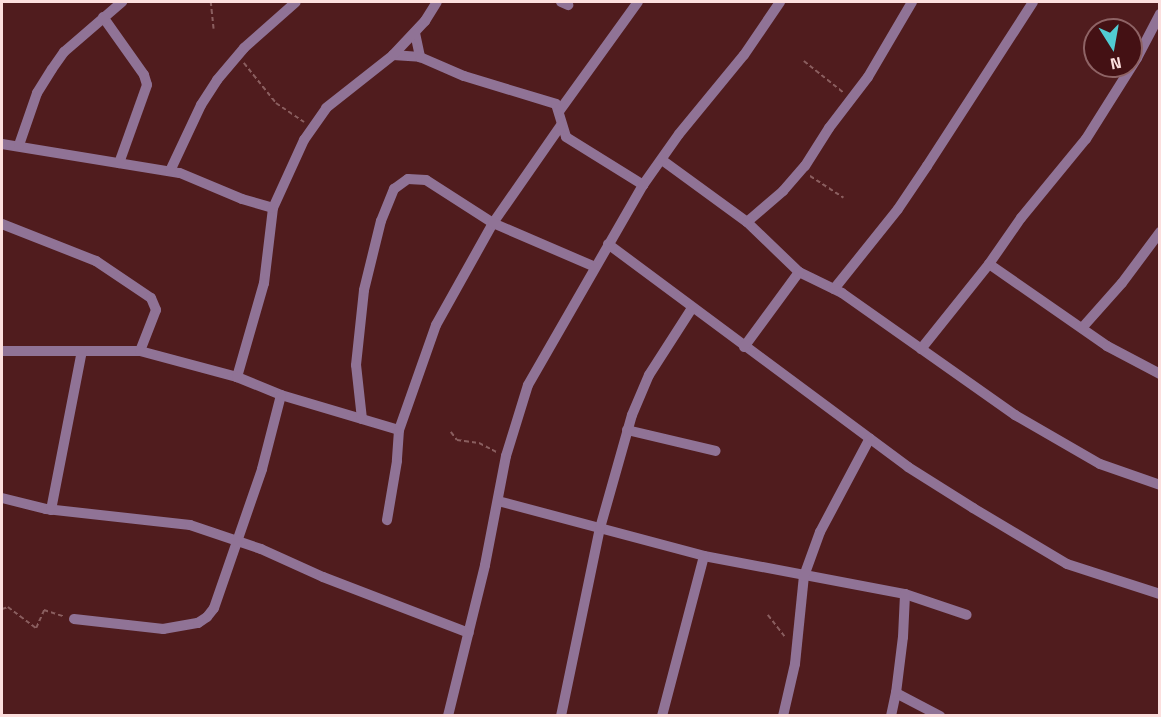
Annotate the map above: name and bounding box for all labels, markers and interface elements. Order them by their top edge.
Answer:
north arrow [1083,18,1143,78]
text: N [1108,51,1124,77]

